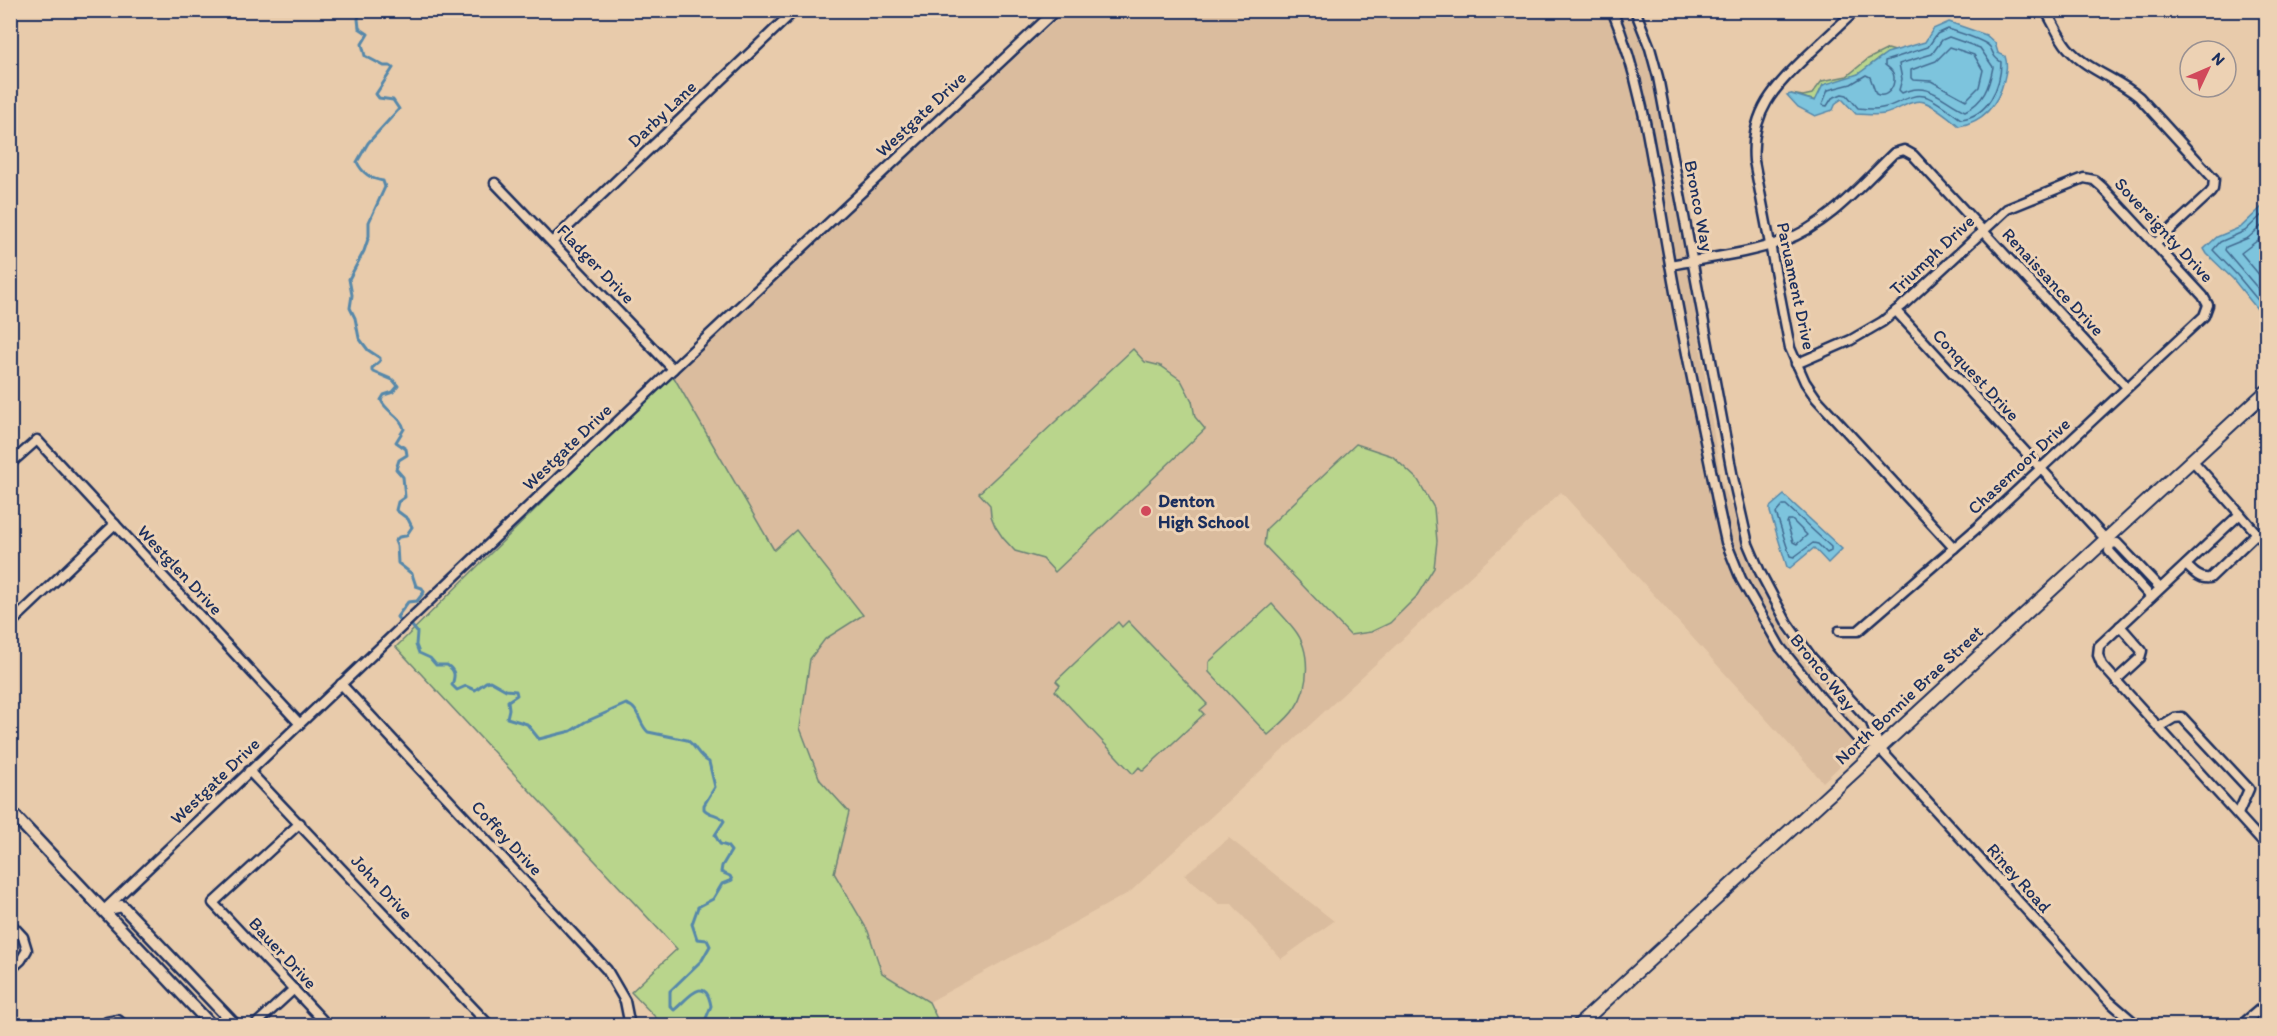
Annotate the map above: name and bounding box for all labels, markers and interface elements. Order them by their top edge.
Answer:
north arrow [2178,39,2238,99]
text: N [2208,48,2229,69]
street label: Westgate Drive [871,66,971,162]
street label: Darby Lane [623,76,701,152]
street label: Bronco Way [1679,159,1719,254]
street label: Sovereignty Drive [2110,173,2218,287]
street label: Triumph Drive [1885,210,1979,300]
street label: Fladger Drive [552,219,640,309]
street label: Paruament Drive [1772,220,1820,352]
street label: Renaissance Drive [1997,223,2109,341]
street label: Conquest Drive [1928,324,2024,426]
street label: Westgate Drive [518,399,616,495]
street label: Chasemoor Drive [1963,413,2075,519]
place label: Denton High School [1158,490,1250,533]
marker: Denton High School [1139,504,1153,518]
street label: Westglen Drive [133,520,227,620]
street label: North Bonnie Brae Street [1830,621,1988,769]
street label: Bronco Way [1785,629,1861,715]
street label: Westgate Drive [166,733,264,829]
street label: Coffey Drive [467,796,547,880]
street label: Riney Road [1982,839,2056,918]
street label: John Drive [346,850,418,924]
street label: Bauer Drive [244,912,322,994]

